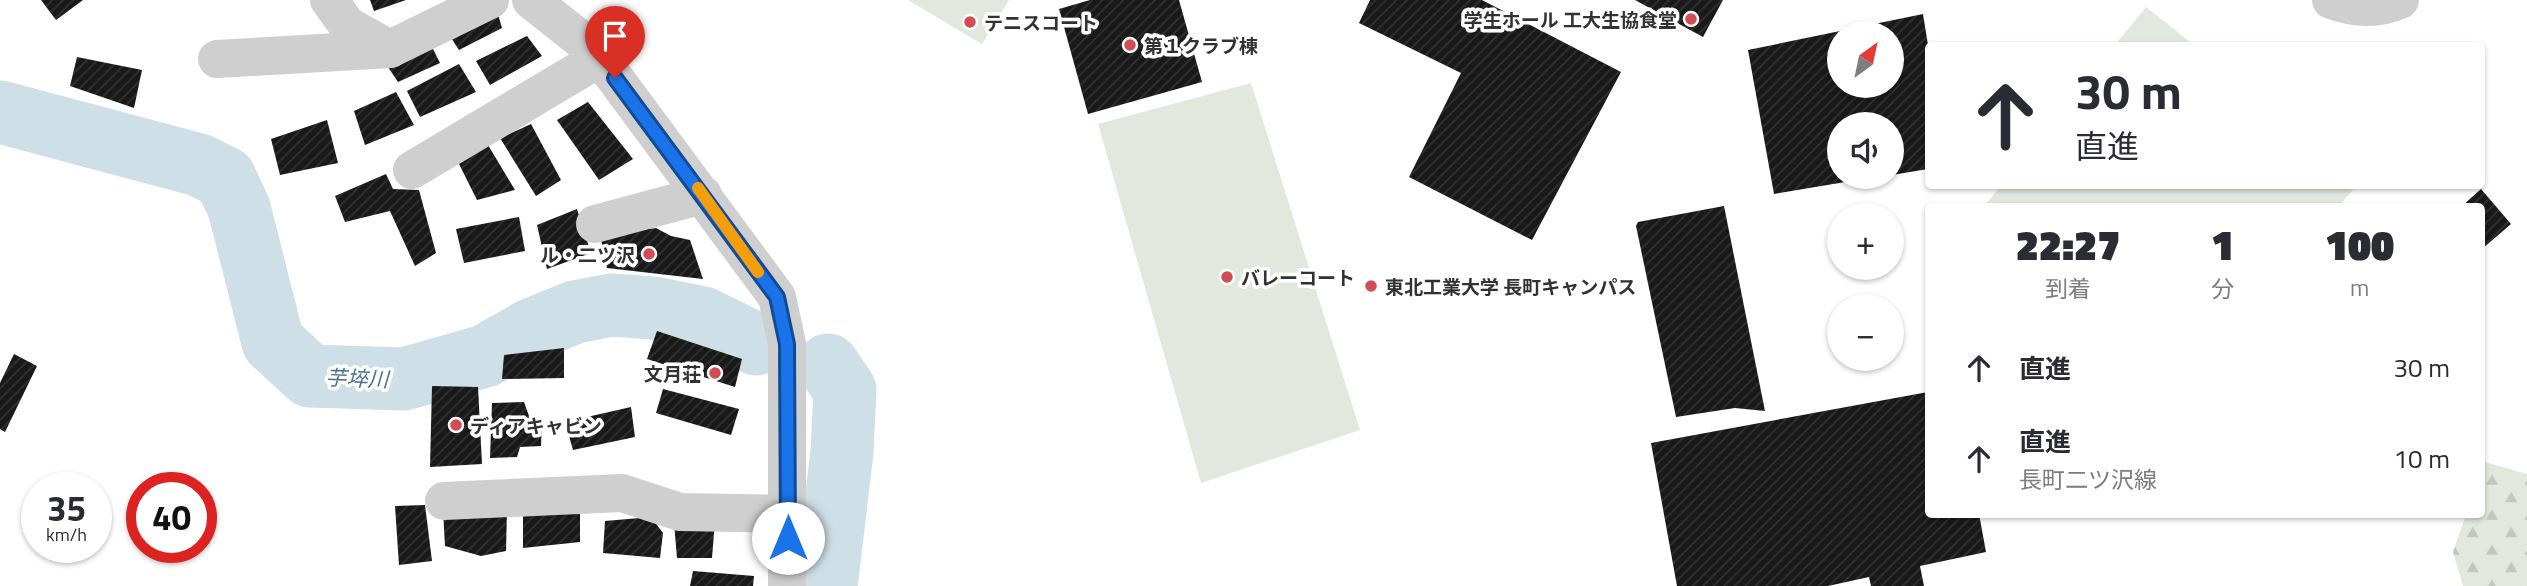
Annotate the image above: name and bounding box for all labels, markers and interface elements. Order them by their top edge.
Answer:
place label: 学生ホール 工大生協食堂 [1464,5,1677,34]
pin [585,6,645,78]
place label: テニスコート [984,8,1098,37]
marker: 学生ホール 工大生協食堂 [1683,11,1699,27]
marker: テニスコート [962,14,978,30]
icon: arrive [596,17,634,55]
north arrow [1827,21,1904,98]
map controls [1827,21,1904,371]
place label: 第１クラブ棟 [1144,31,1258,60]
marker: 第１クラブ棟 [1122,37,1138,53]
text: 30 m [2075,53,2182,128]
icon: ahead [1960,70,2051,161]
button: sound [1827,112,1904,189]
text: 直進 [2075,122,2139,170]
button: + [1827,203,1904,280]
text: 22:27 [2016,212,2120,276]
text: 1 [2211,212,2234,276]
text: 100 [2325,212,2394,276]
place label: ル・二ツ沢 [540,240,635,269]
marker: ル・二ツ沢 [641,246,657,262]
place label: バレーコート [1241,263,1355,292]
marker: バレーコート [1219,269,1235,285]
text: m [2350,270,2369,305]
text: 到着 [2045,271,2091,306]
text: 分 [2211,271,2234,306]
place label: 東北工業大学 長町キャンパス [1385,272,1636,301]
marker: 東北工業大学 長町キャンパス [1363,278,1379,294]
button: − [1827,294,1904,371]
text: 30 m [2393,348,2450,387]
icon: ahead [1960,349,1998,387]
text: 直進 [2019,349,2071,388]
place label: 文月荘 [644,359,701,388]
water label: 芋埣川 [325,361,391,395]
marker: 文月荘 [707,365,723,381]
place label: ディアキャビン [470,411,602,440]
marker: ディアキャビン [448,417,464,433]
text: 直進 [2019,422,2071,461]
text: 10 m [2393,439,2450,478]
icon: ahead [1960,440,1998,478]
text: 長町二ツ沢線 [2019,462,2157,497]
speed limit sign: 40 [126,472,217,563]
text: 35 [47,481,86,535]
position arrow [751,501,825,575]
text: km/h [46,521,87,548]

